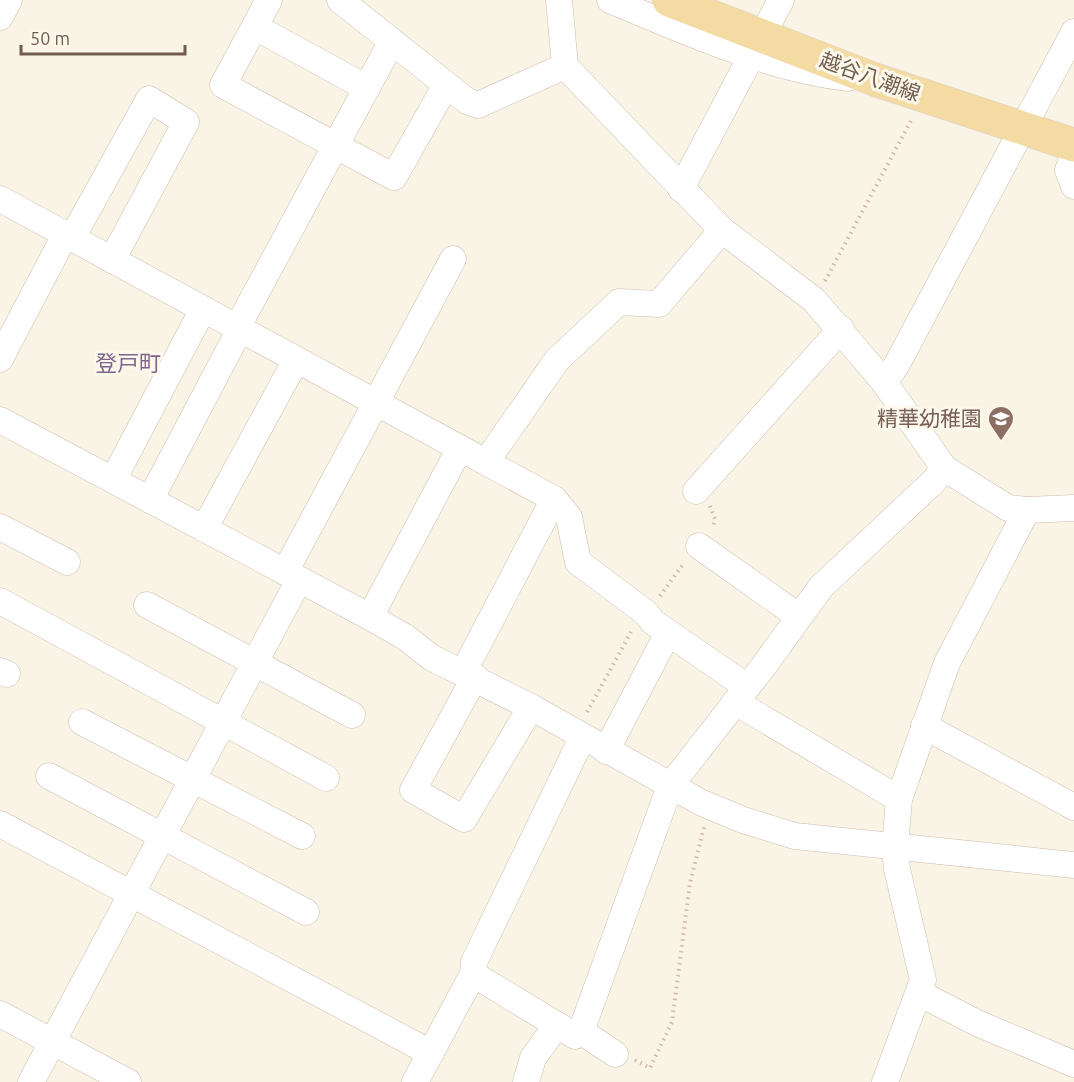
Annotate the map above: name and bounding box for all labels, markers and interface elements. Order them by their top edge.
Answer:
scale bar [21,18,184,56]
text: 50 m [30,28,70,48]
street label: 越谷八潮線 [817,47,924,105]
district label: 登戸町 [95,350,161,375]
school or university icon: 精華幼稚園 [986,404,1016,442]
place label: 精華幼稚園 [877,406,982,430]

